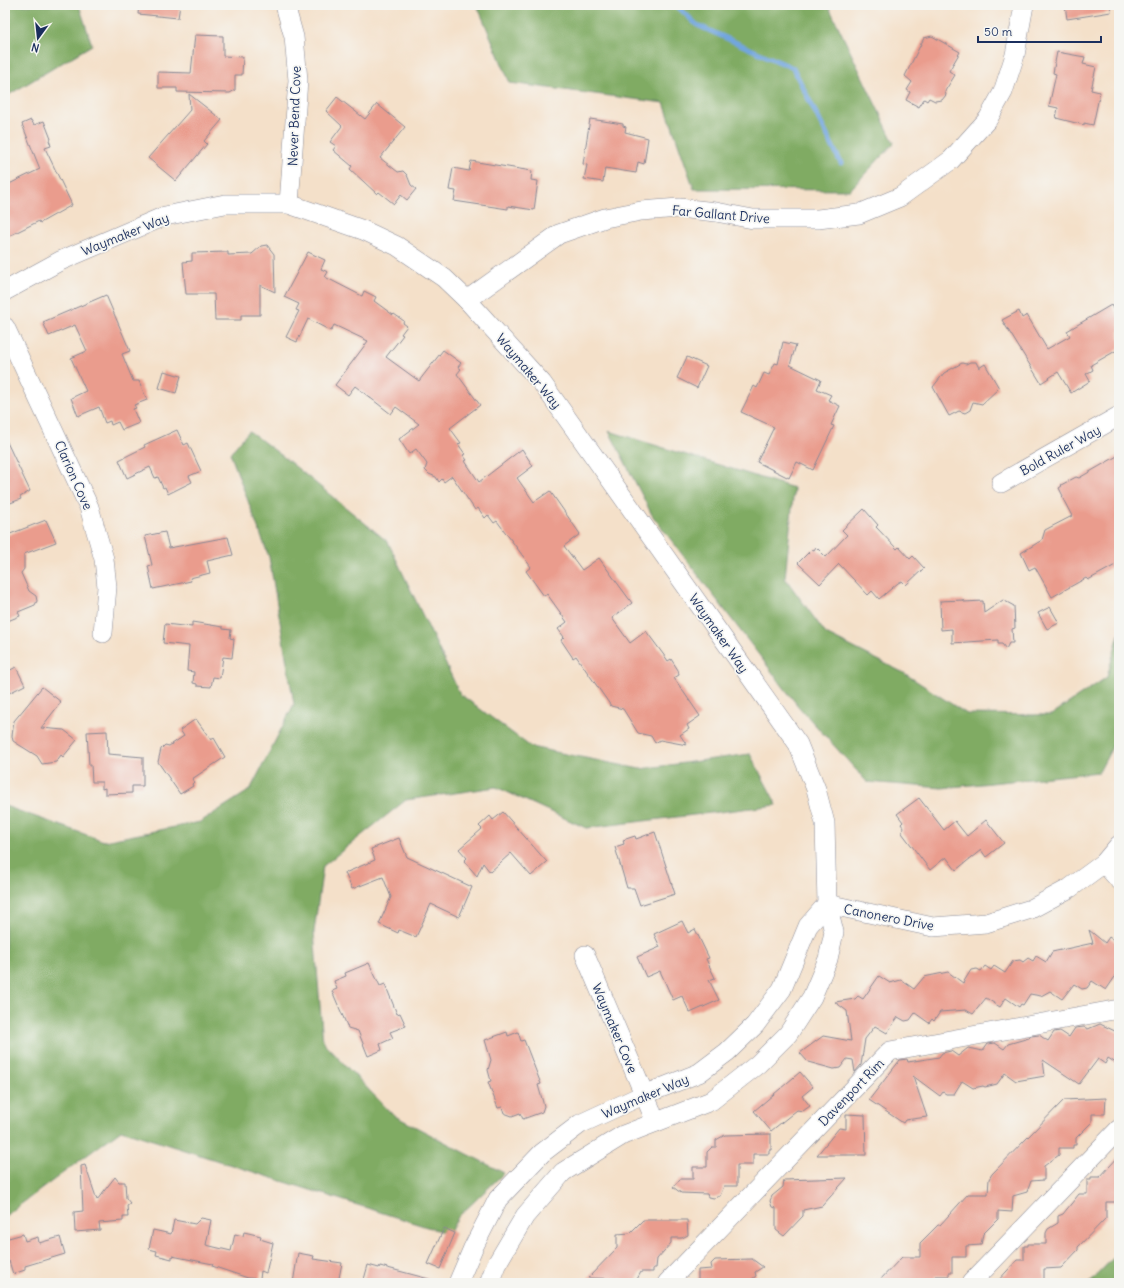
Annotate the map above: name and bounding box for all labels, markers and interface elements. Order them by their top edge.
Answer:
north arrow [18,18,58,58]
scale bar [978,18,1101,44]
text: 50 m [984,24,1013,39]
text: N [30,40,41,55]
street label: Never Bend Cove [284,66,305,167]
street label: Far Gallant Drive [671,202,771,227]
street label: Waymaker Way [79,209,171,260]
street label: Waymaker Way [492,330,565,412]
street label: Bold Ruler Way [1017,421,1104,480]
street label: Clarion Cove [51,438,96,512]
street label: Waymaker Way [685,590,752,676]
street label: Canonero Drive [842,900,935,935]
street label: Waymaker Cove [588,981,641,1076]
street label: Davenport Rim [815,1055,888,1130]
street label: Waymaker Way [599,1070,691,1122]

